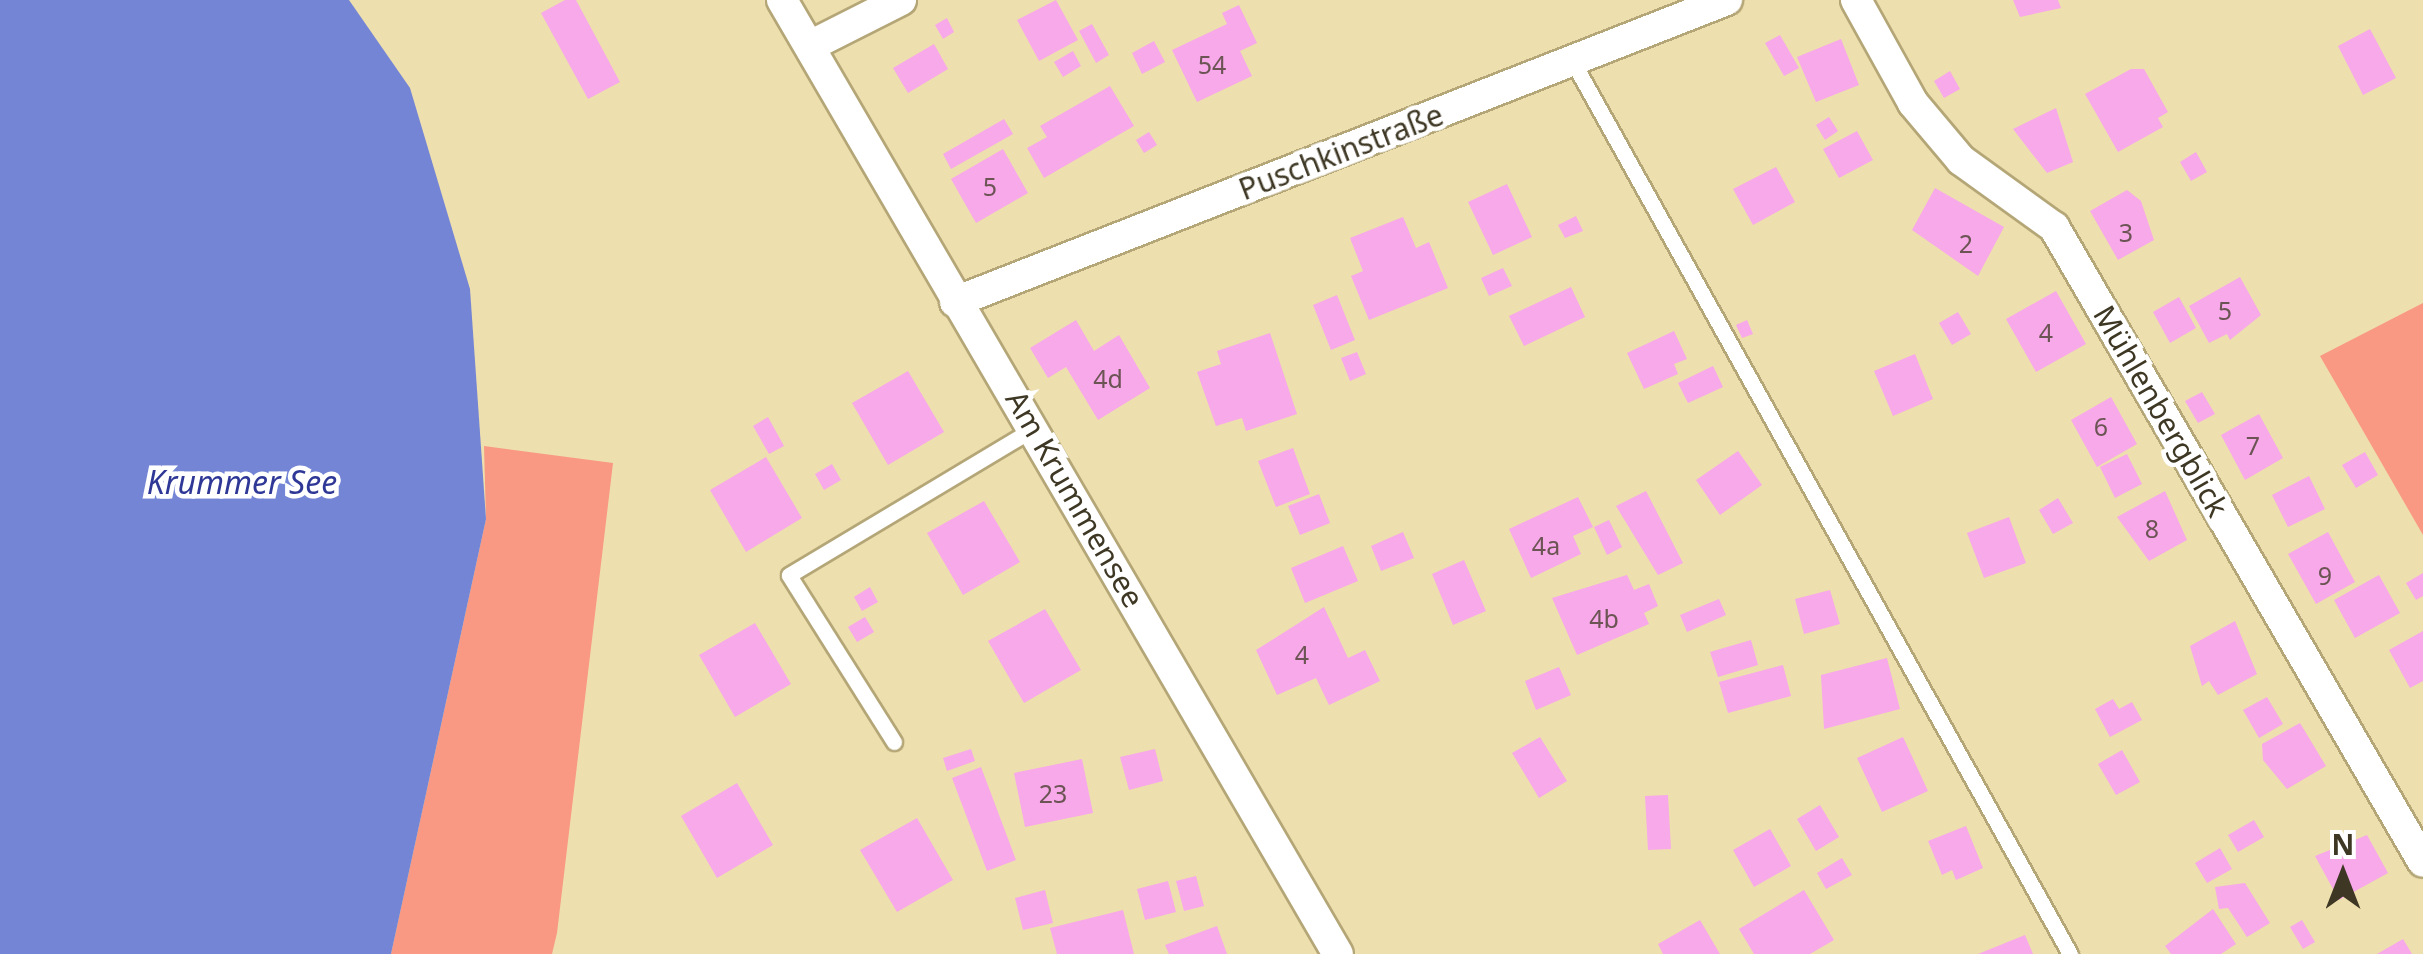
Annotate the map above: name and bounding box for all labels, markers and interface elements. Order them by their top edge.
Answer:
house number: 54 [1198,49,1226,79]
street label: Puschkinstraße [1234,96,1448,208]
house number: 5 [983,171,997,201]
house number: 3 [2119,217,2133,247]
house number: 2 [1959,228,1973,258]
house number: 5 [2218,295,2232,325]
street label: Mühlenbergblick [2086,299,2236,523]
house number: 4 [2039,317,2053,347]
house number: 4d [1093,363,1123,393]
street label: Am Krummensee [998,384,1152,614]
house number: 6 [2094,411,2108,441]
house number: 7 [2246,430,2260,460]
water label: Krummer See [147,463,337,501]
house number: 8 [2145,513,2159,543]
house number: 4a [1532,530,1560,560]
house number: 9 [2318,560,2332,590]
house number: 4b [1589,603,1619,633]
house number: 4 [1295,639,1309,669]
house number: 23 [1039,778,1067,808]
north arrow [2293,824,2393,924]
text: N [2332,825,2354,863]

